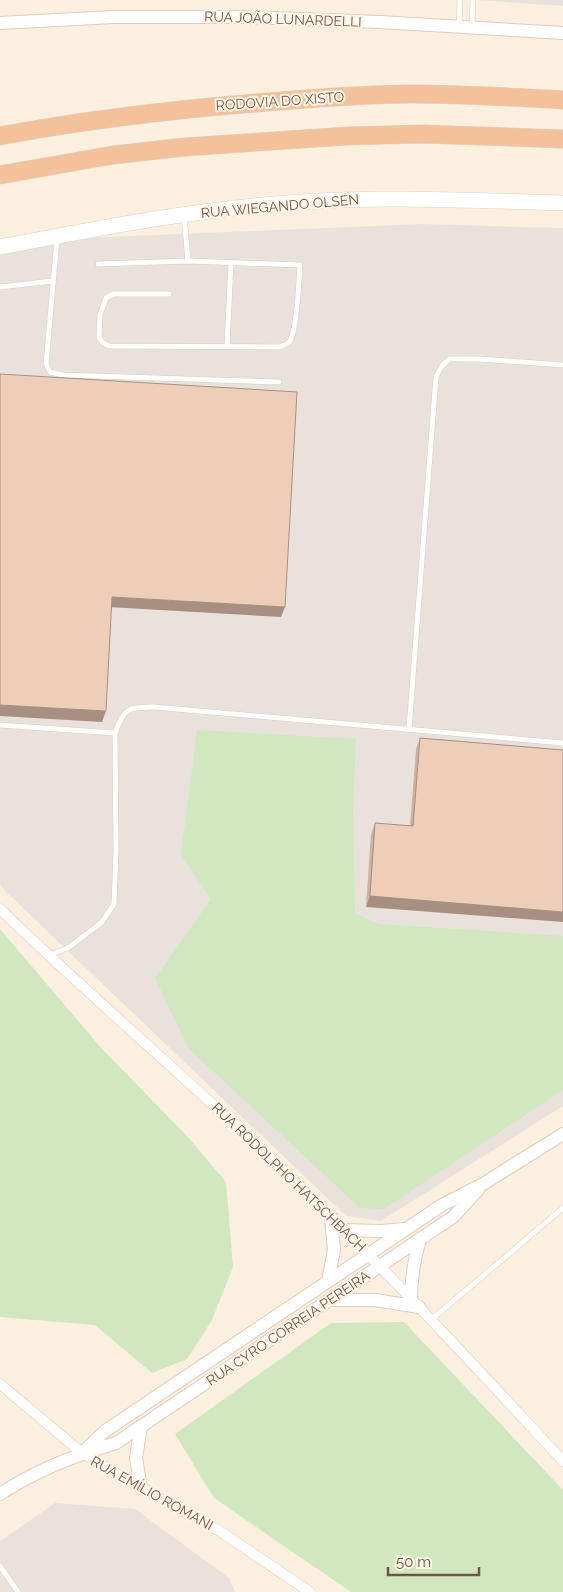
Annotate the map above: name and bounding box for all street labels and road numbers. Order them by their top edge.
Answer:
street label: RUA JOÃO LUNARDELLI [204,7,362,30]
street label: RODOVIA DO XISTO [215,89,345,113]
street label: RUA WIEGANDO OLSEN [200,191,360,221]
street label: RUA RODOLPHO HATSCHBACH [209,1099,369,1255]
street label: RUA CYRO CORREIA PEREIRA [203,1267,373,1389]
street label: RUA EMÍLIO ROMANI [88,1452,217,1533]

